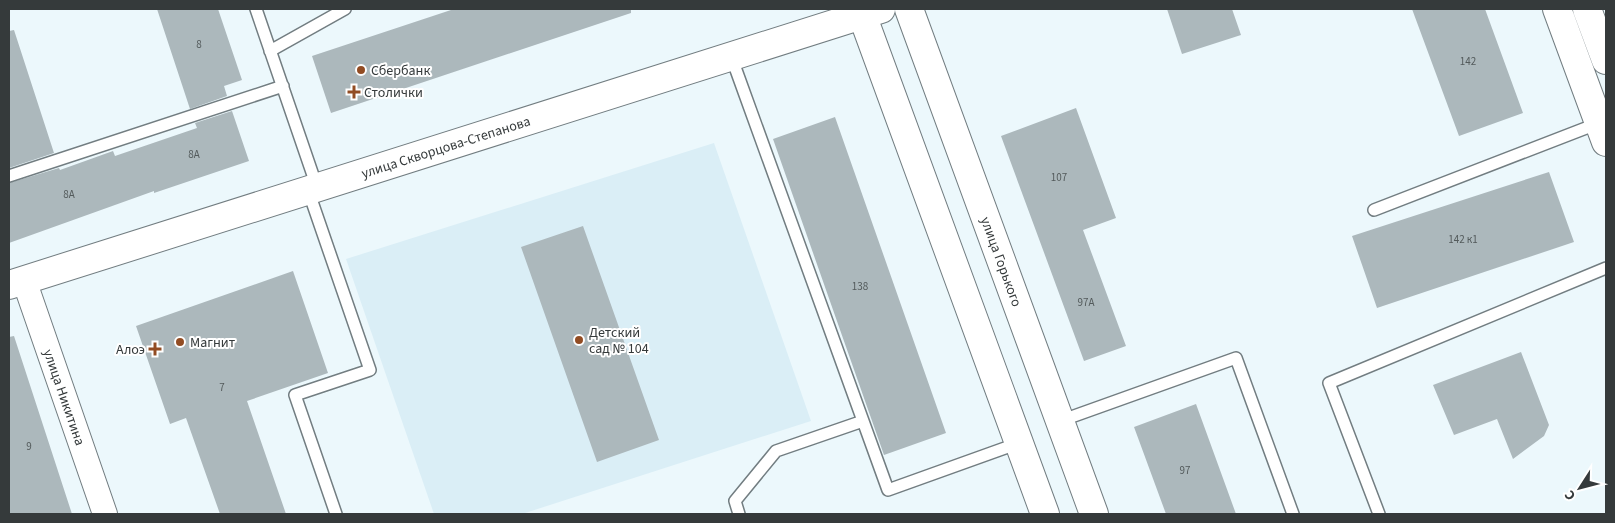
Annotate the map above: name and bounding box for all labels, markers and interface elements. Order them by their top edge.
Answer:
house number: 8 [196,37,202,52]
house number: 142 [1460,54,1476,69]
place label: Сбербанк [371,61,430,81]
marker: Сбербанк [355,64,367,76]
place label: Столички [364,83,423,103]
marker: Столички [348,86,360,98]
street label: улица Скворцова-Степанова [359,112,533,184]
house number: 8А [188,147,200,162]
house number: 107 [1051,170,1067,185]
house number: 8А [63,187,75,202]
street label: улица Горького [975,214,1026,310]
house number: 142 к1 [1448,232,1478,247]
house number: 138 [852,279,869,294]
house number: 97А [1078,295,1094,310]
place label: Детский сад № 104 [589,323,649,359]
place label: Магнит [190,333,236,353]
marker: Детский сад № 104 [573,334,585,346]
marker: Магнит [174,336,186,348]
place label: Алоэ [116,340,145,360]
marker: Алоэ [149,343,161,355]
street label: улица Никитина [38,347,90,448]
house number: 7 [219,380,225,395]
house number: 9 [26,439,32,454]
house number: 97 [1180,463,1190,478]
north arrow [1555,463,1605,513]
text: С [1560,486,1581,504]

